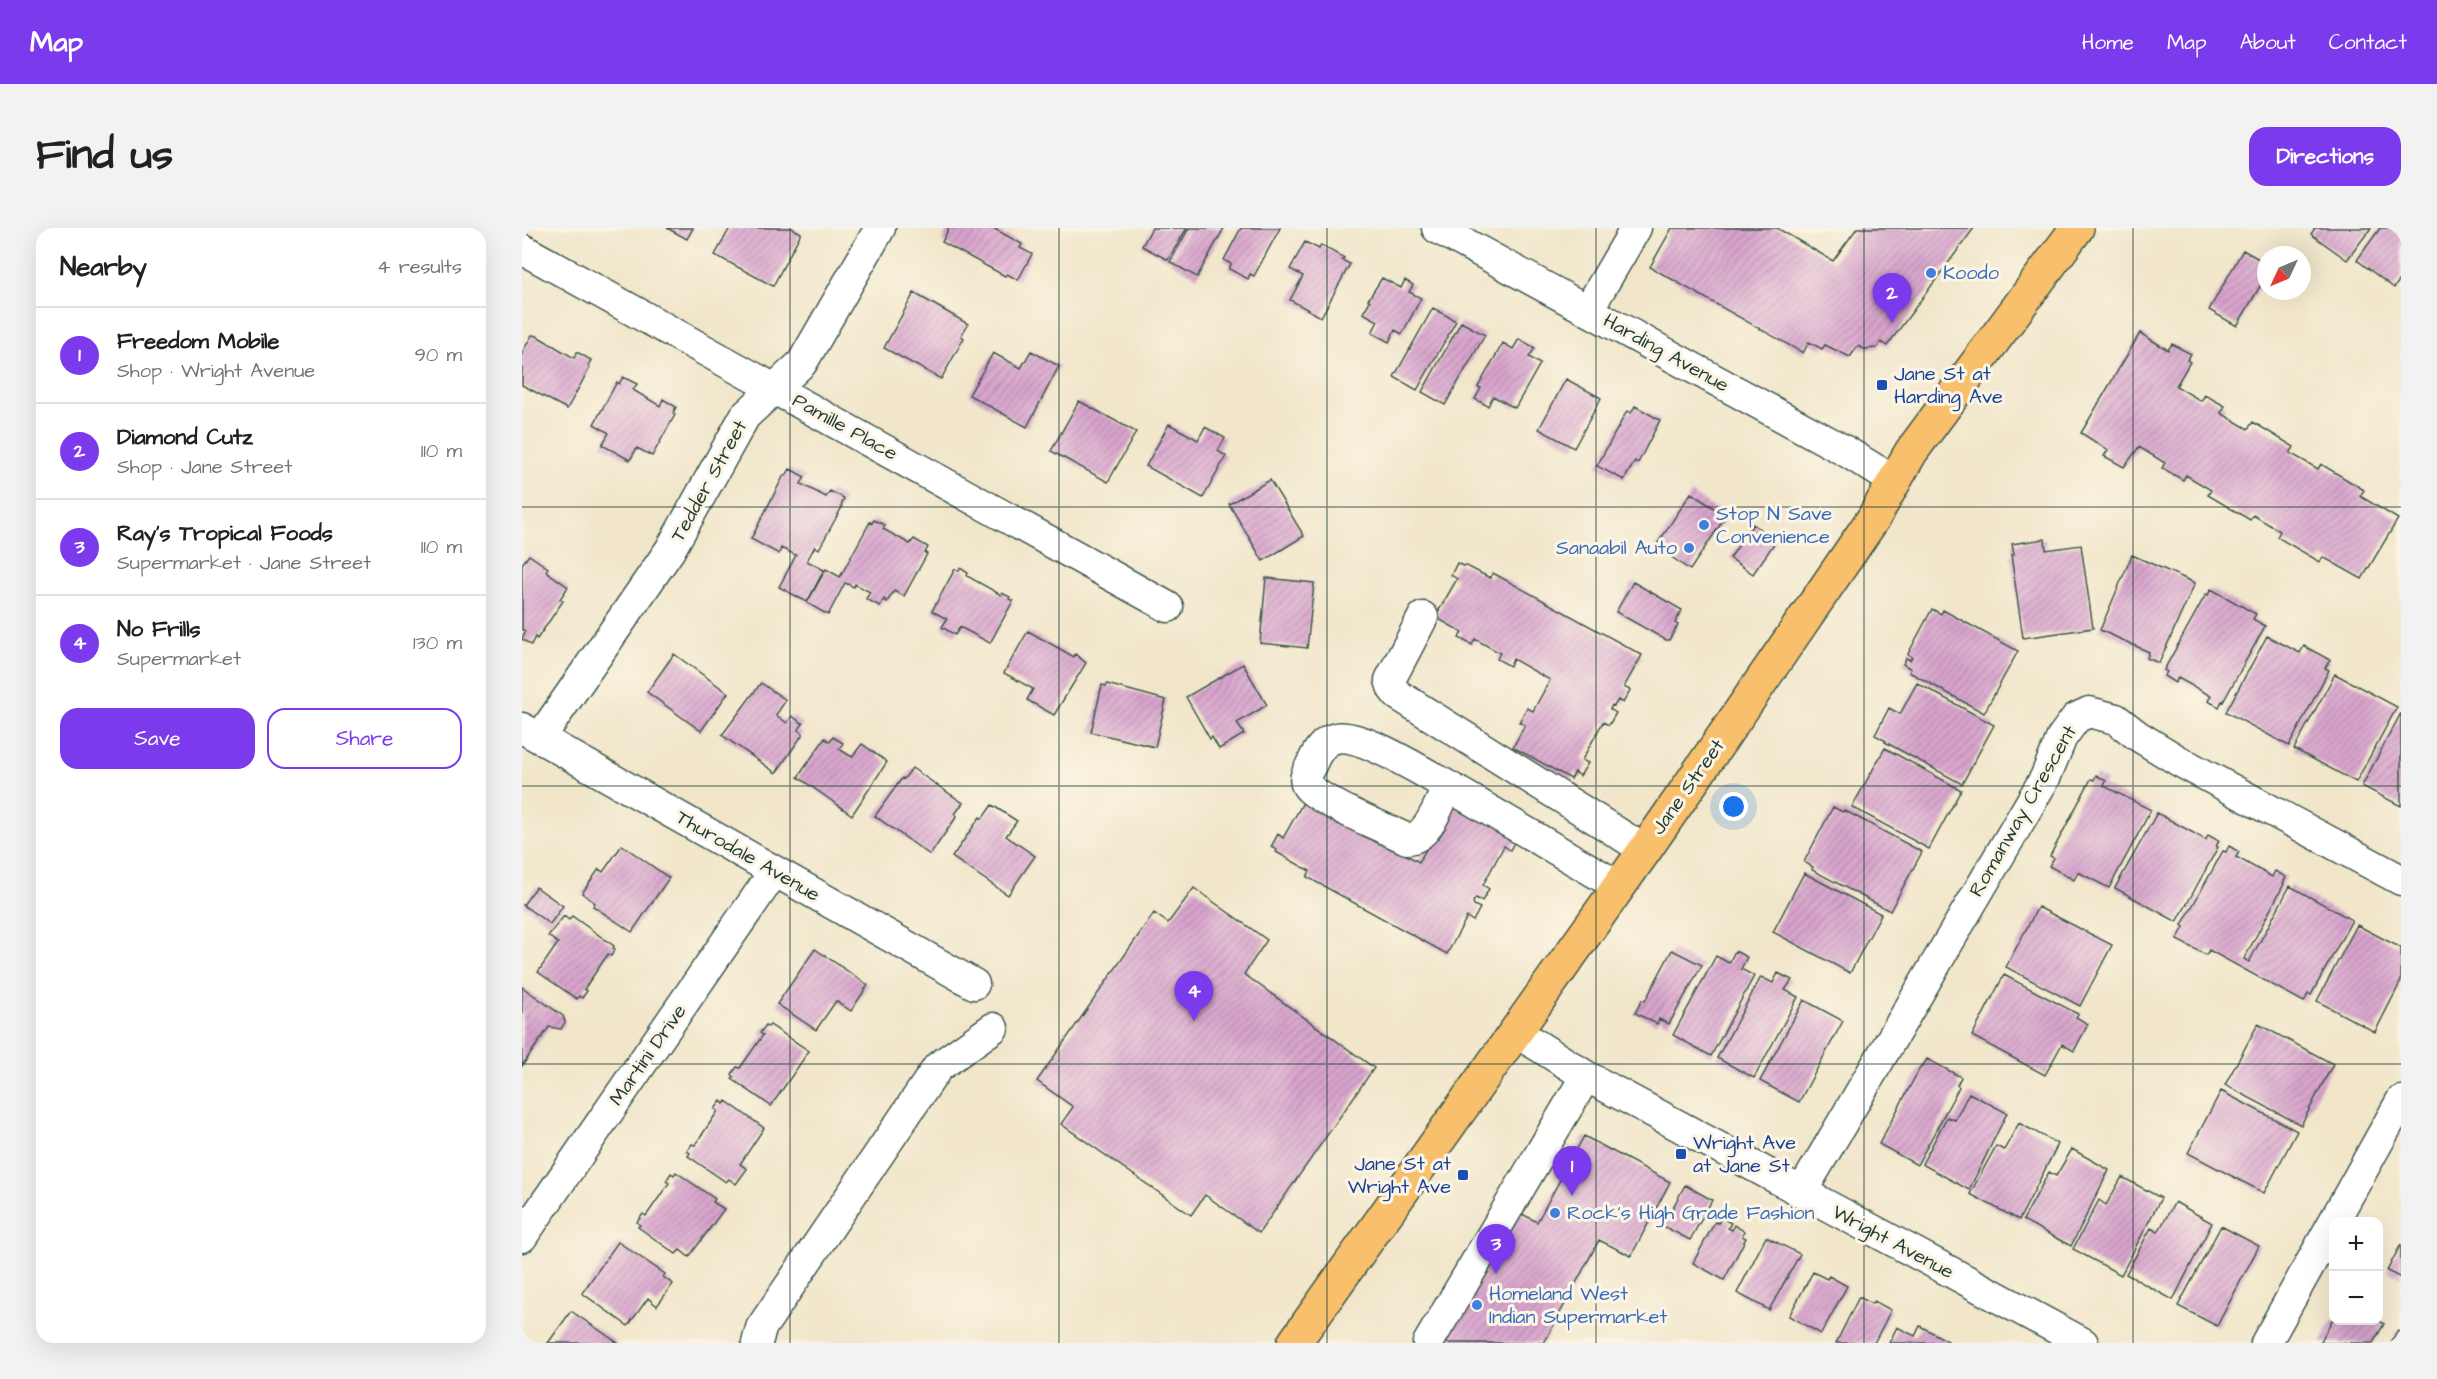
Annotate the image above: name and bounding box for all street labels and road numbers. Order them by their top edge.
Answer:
street label: Harding Avenue [1598,307,1734,400]
street label: Pamille Place [787,387,903,467]
street label: Tedder Street [664,415,754,547]
street label: Romanway Crescent [1962,720,2085,903]
street label: Jane Street [1645,733,1731,841]
street label: Thurodale Avenue [671,803,825,909]
street label: Martini Drive [603,998,693,1111]
street label: Wright Avenue [1827,1198,1959,1287]

